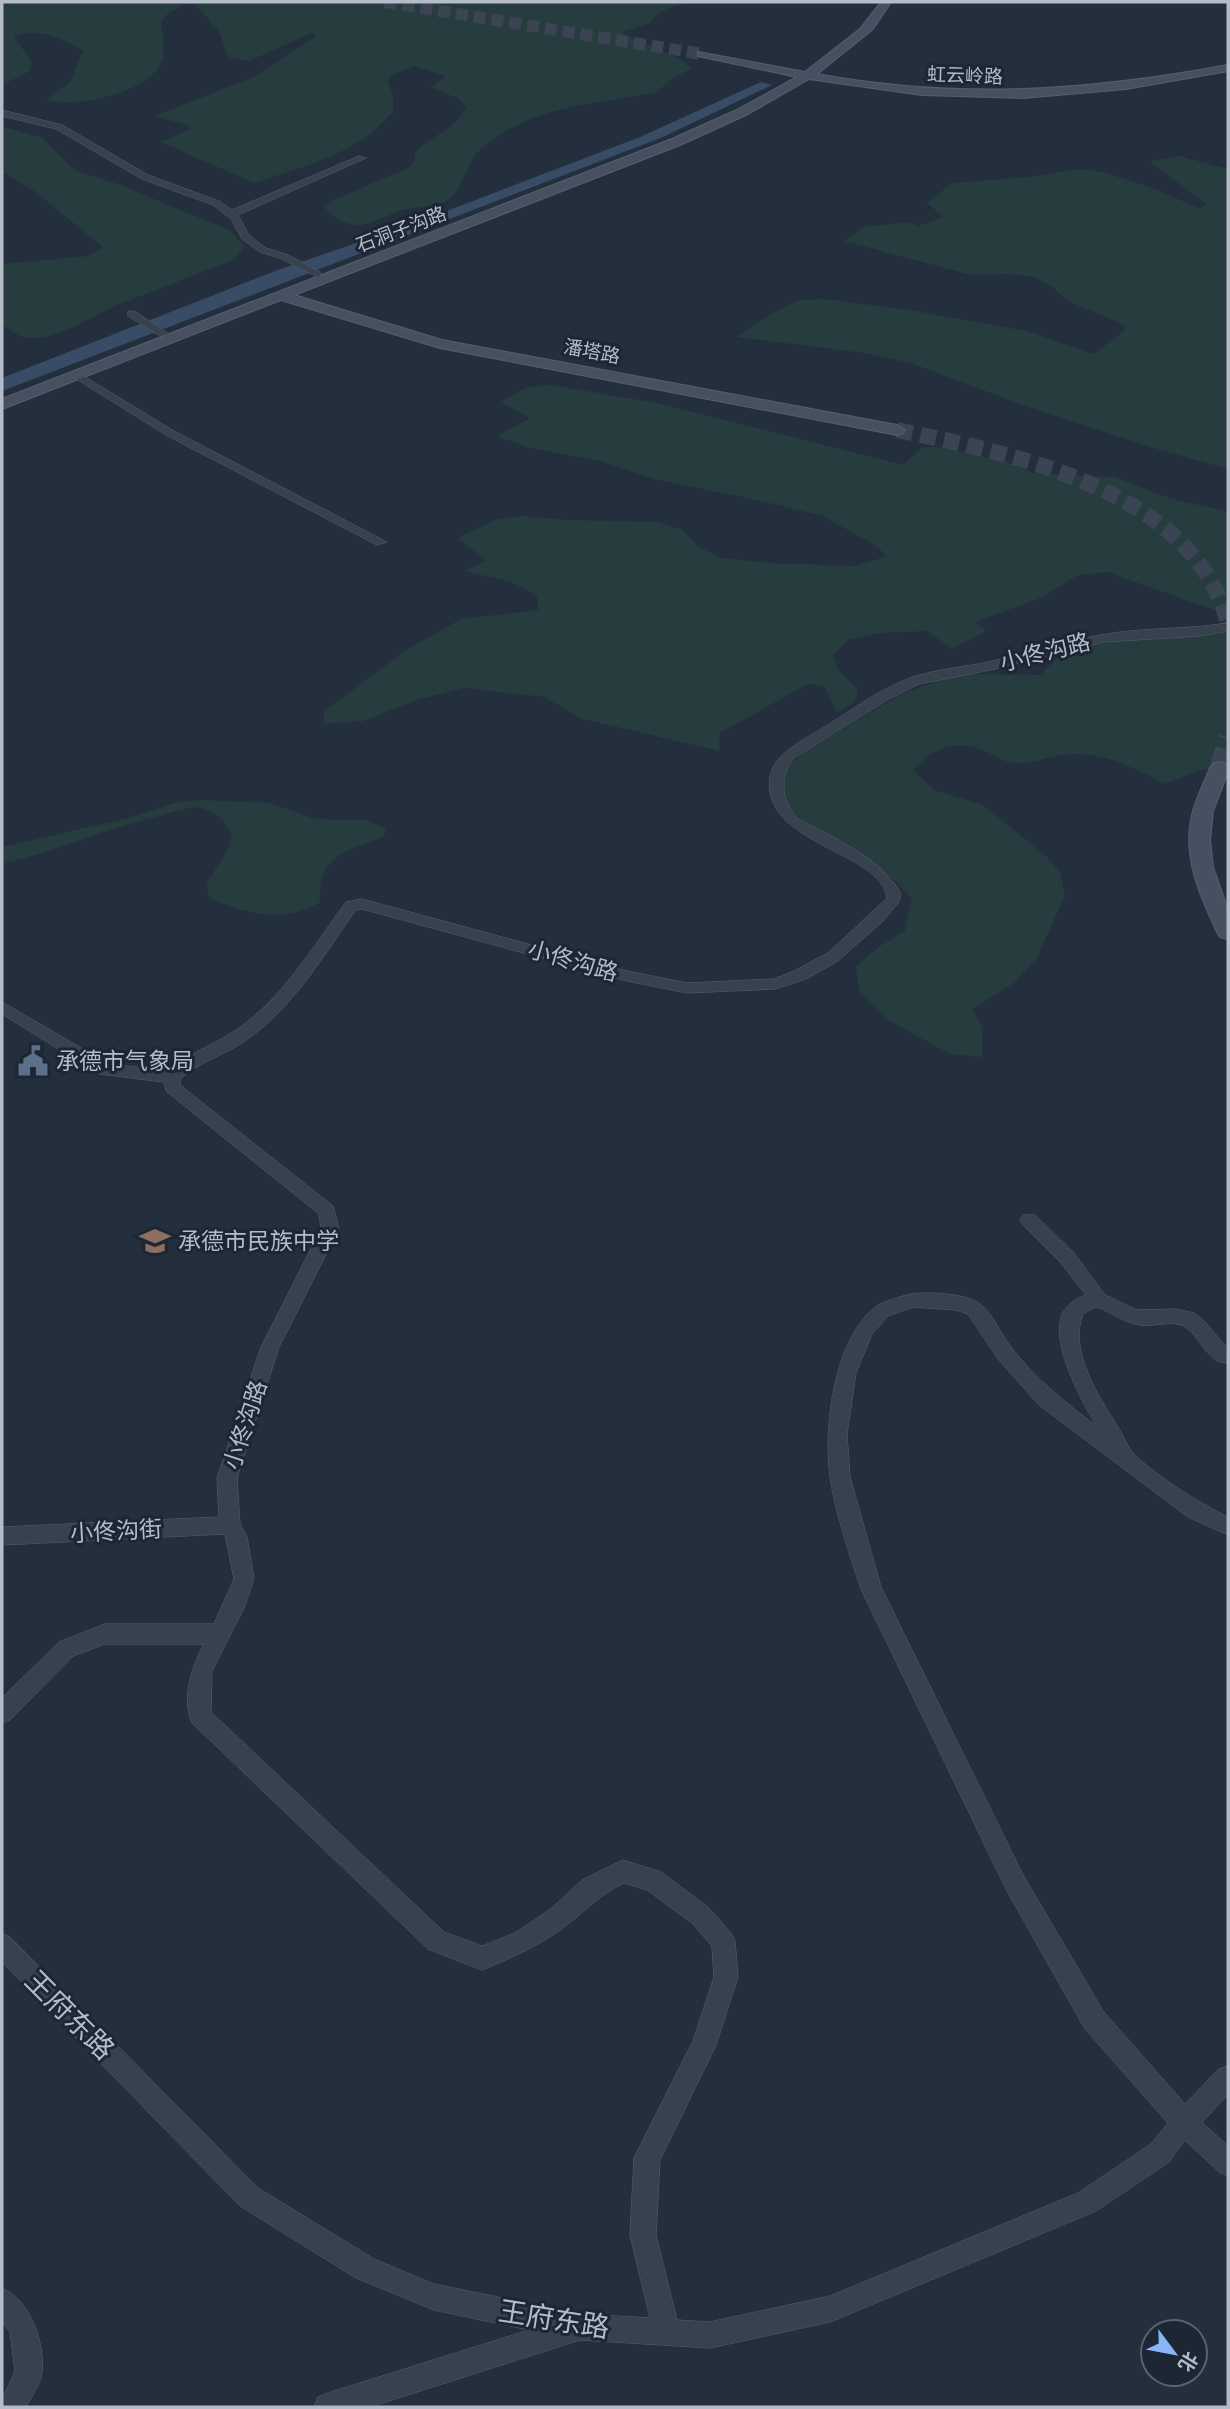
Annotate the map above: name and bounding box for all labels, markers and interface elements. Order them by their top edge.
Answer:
street label: 虹云岭路 [927,62,1003,88]
street label: 石洞子沟路 [352,201,450,257]
street label: 潘塔路 [562,334,622,368]
street label: 小佟沟路 [997,626,1093,677]
street label: 小佟沟路 [525,934,621,987]
public building icon: 承德市气象局 [16,1044,50,1078]
place label: 承德市气象局 [56,1046,194,1075]
school or university icon: 承德市民族中学 [138,1224,172,1258]
place label: 承德市民族中学 [178,1226,339,1255]
street label: 小佟沟路 [217,1377,273,1473]
street label: 小佟沟街 [69,1514,163,1547]
street label: 王府东路 [18,1962,123,2067]
street label: 王府东路 [496,2291,612,2346]
north arrow [1139,2318,1209,2388]
text: 北 [1173,2348,1204,2376]

